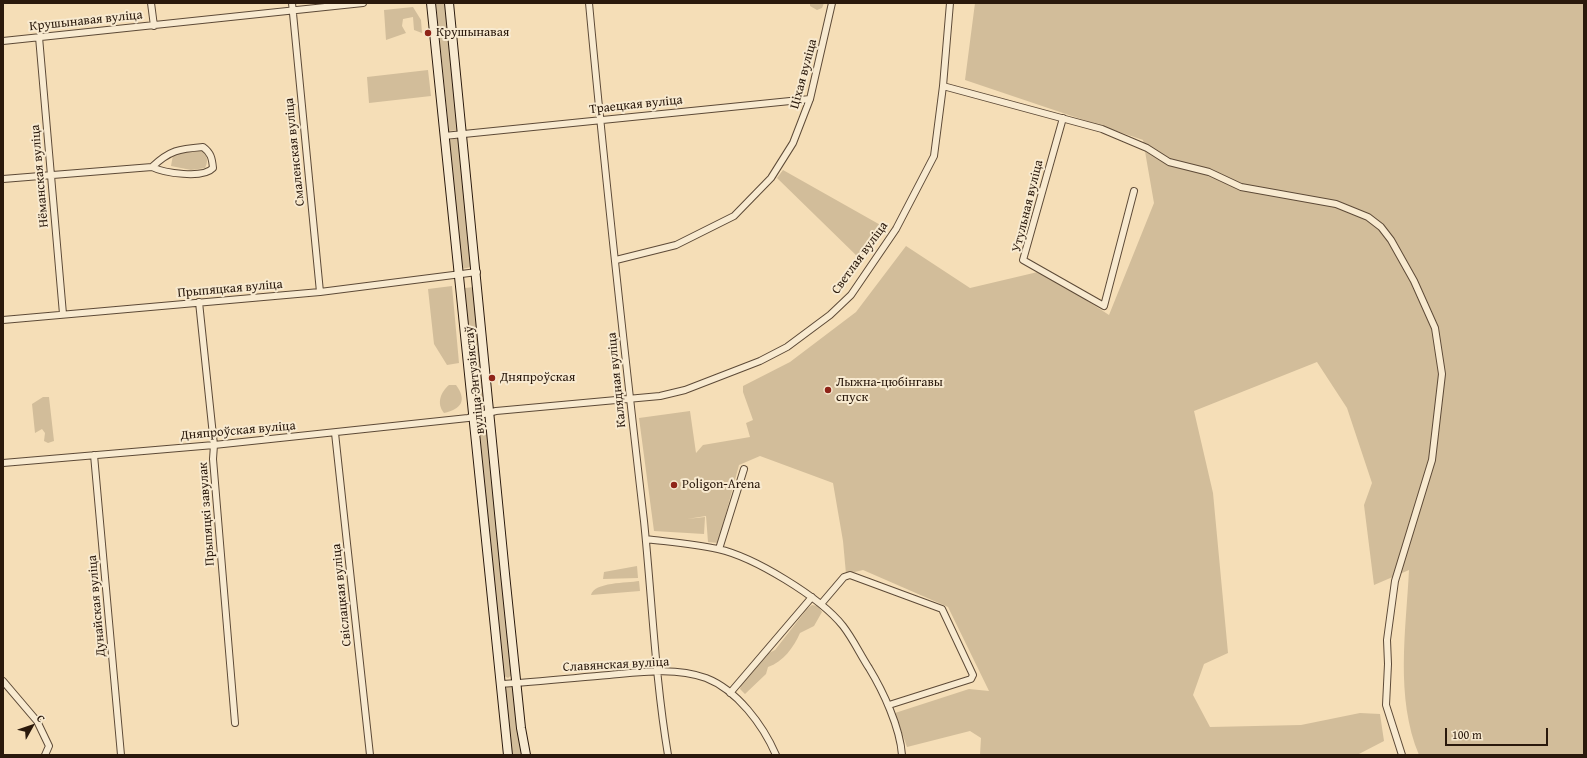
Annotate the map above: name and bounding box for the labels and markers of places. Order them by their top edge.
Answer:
place label: Крушынавая [436,25,509,41]
marker: Крушынавая [423,28,433,38]
place label: Дняпроўская [500,370,575,386]
marker: Дняпроўская [487,373,497,383]
place label: Лыжна-цюбінгавы спуск [836,375,943,406]
marker: Лыжна-цюбінгавы спуск [823,385,833,395]
place label: Poligon-Arena [682,477,760,493]
marker: Poligon-Arena [669,480,679,490]

